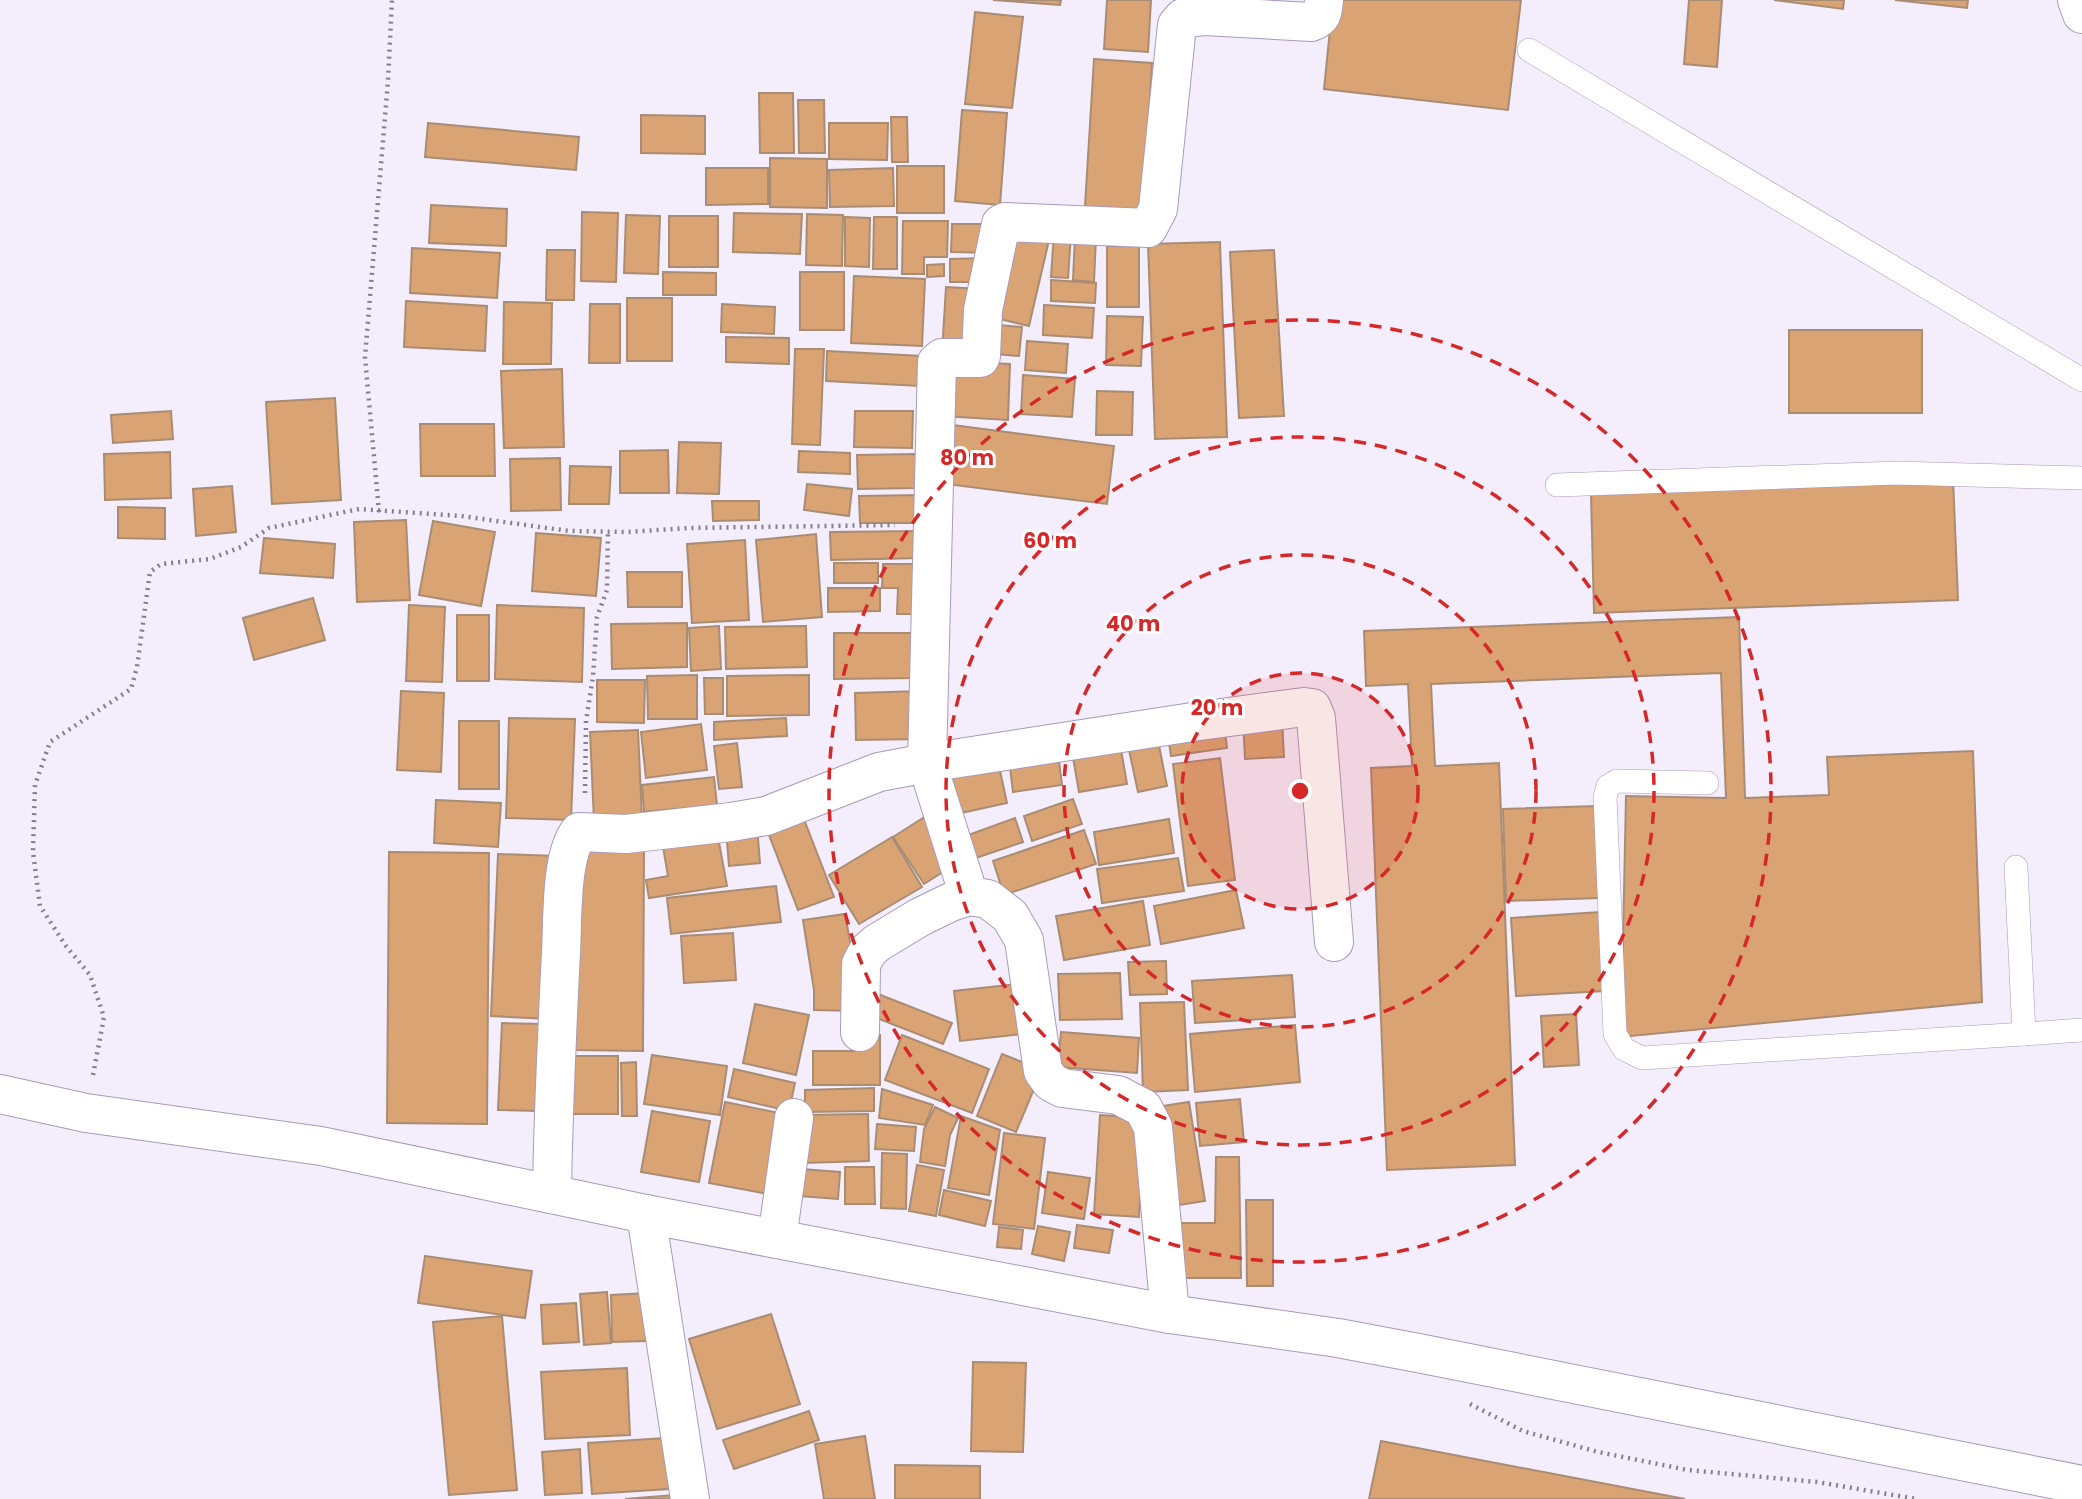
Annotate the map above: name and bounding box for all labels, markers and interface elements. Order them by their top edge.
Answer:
text: 80 m [940,443,994,472]
text: 60 m [1023,526,1077,555]
text: 40 m [1106,609,1160,638]
text: 20 m [1191,693,1243,722]
centre of rings [1288,779,1312,803]

